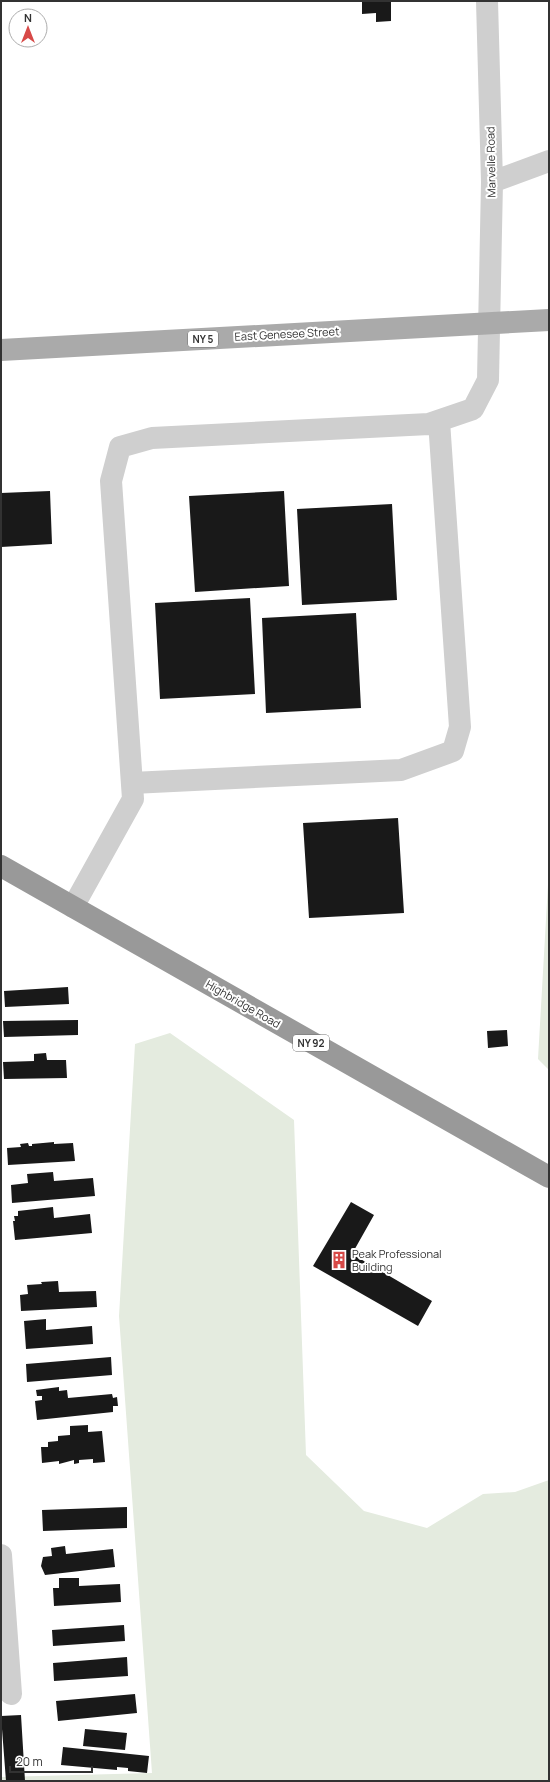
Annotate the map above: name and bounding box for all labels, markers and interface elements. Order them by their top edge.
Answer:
north arrow [8,8,48,48]
text: N [24,10,32,25]
street label: Marvelle Road [482,126,499,198]
street label: East Genesee Street [234,323,340,344]
road number: NY 5 [188,331,218,347]
street label: Highbridge Road [203,976,283,1031]
road number: NY 92 [293,1035,329,1051]
place label: Peak Professional Building [352,1246,442,1274]
building icon: Peak Professional Building [329,1250,349,1270]
scale bar [10,1748,92,1774]
text: 20 m [16,1753,43,1770]

